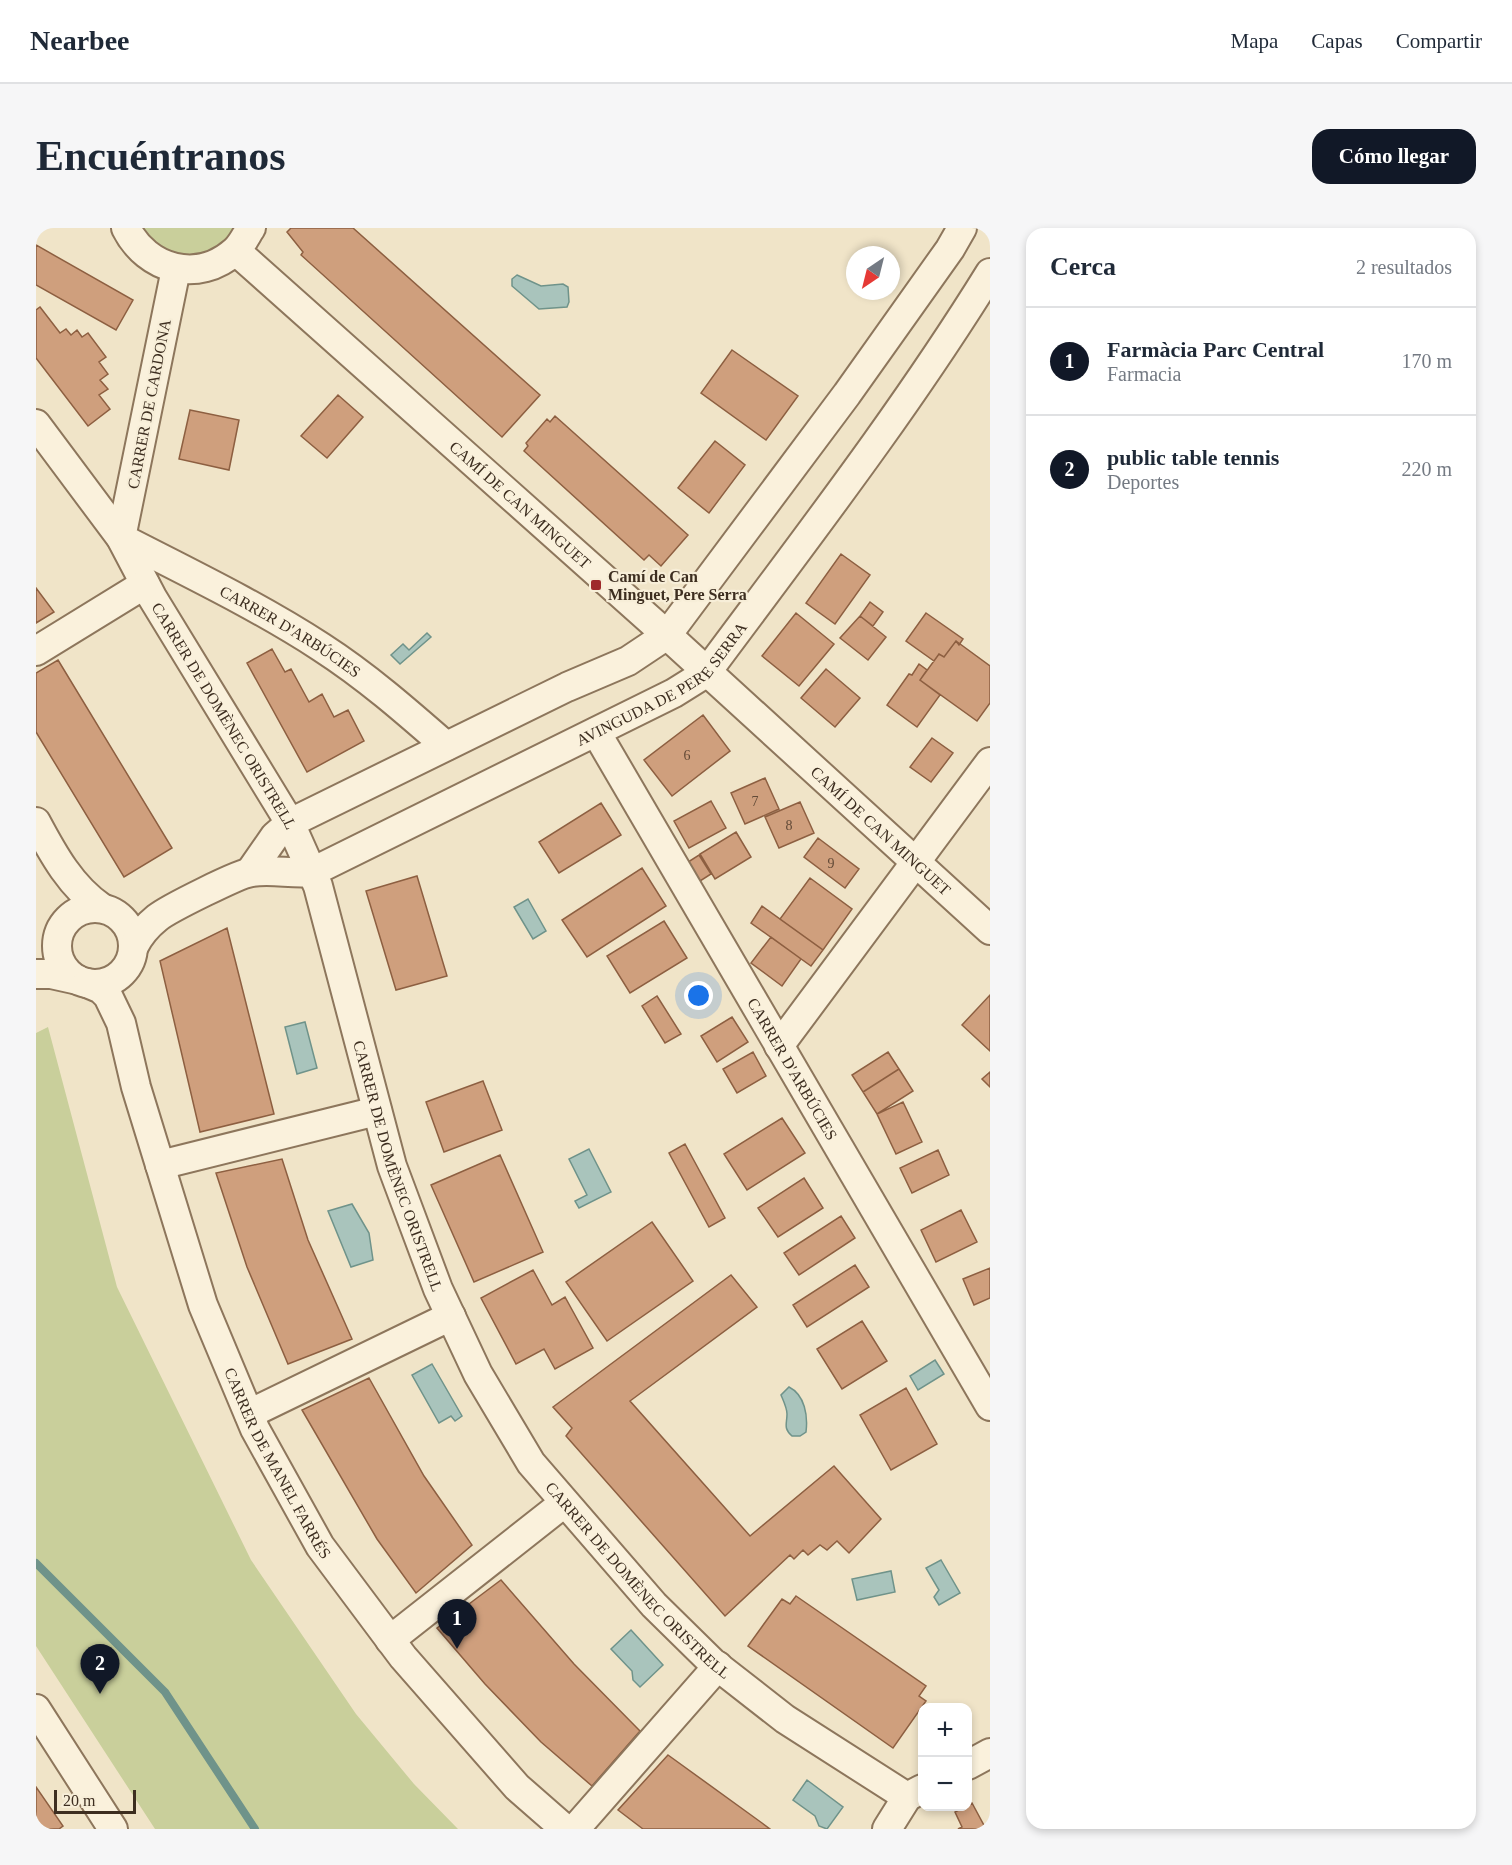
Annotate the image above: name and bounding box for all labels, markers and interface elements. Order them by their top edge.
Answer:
text: Nearbee [30,25,130,56]
text: Mapa [1231,29,1278,53]
text: Capas [1311,29,1363,53]
text: Compartir [1396,29,1482,53]
button: Cómo llegar [1312,129,1476,184]
text: Encuéntranos [36,133,286,179]
north arrow [846,246,900,300]
text: Cerca [1050,252,1116,281]
text: 2 resultados [1356,256,1452,278]
street label: CARRER DE CARDONA [124,317,174,490]
text: Farmàcia Parc Central [1107,337,1324,362]
text: 1 [1065,350,1075,372]
text: 170 m [1401,350,1452,372]
text: Farmacia [1107,363,1181,385]
street label: CAMÍ DE CAN MINGUET [447,437,595,572]
text: public table tennis [1107,445,1279,470]
text: 2 [1065,458,1075,480]
text: 220 m [1401,458,1452,480]
text: Deportes [1107,471,1179,493]
place label: Camí de Can Minguet, Pere Serra [608,568,747,604]
marker: Camí de Can Minguet, Pere Serra [589,578,603,592]
street label: CARRER D'ARBÚCIES [217,582,364,680]
street label: CARRER DE DOMÈNEC ORISTRELL [149,599,300,832]
street label: AVINGUDA DE PERE SERRA [573,618,750,748]
house number: 6 [684,748,691,763]
street label: CAMÍ DE CAN MINGUET [808,763,954,898]
house number: 7 [752,794,759,809]
house number: 8 [786,818,793,833]
house number: 9 [828,856,835,871]
your location [684,981,713,1010]
street label: CARRER D'ARBÚCIES [745,995,841,1143]
street label: CARRER DE DOMÈNEC ORISTRELL [351,1039,447,1294]
street label: CARRER DE MANEL FARRÉS [222,1365,335,1562]
street label: CARRER DE DOMÈNEC ORISTRELL [543,1478,734,1682]
pin: 1 [438,1600,476,1649]
pin: 2 [80,1644,120,1694]
map controls [918,1703,972,1811]
button: + [918,1703,972,1757]
button: − [918,1757,972,1811]
scale bar [54,1787,136,1814]
text: 20 m [63,1792,95,1809]

